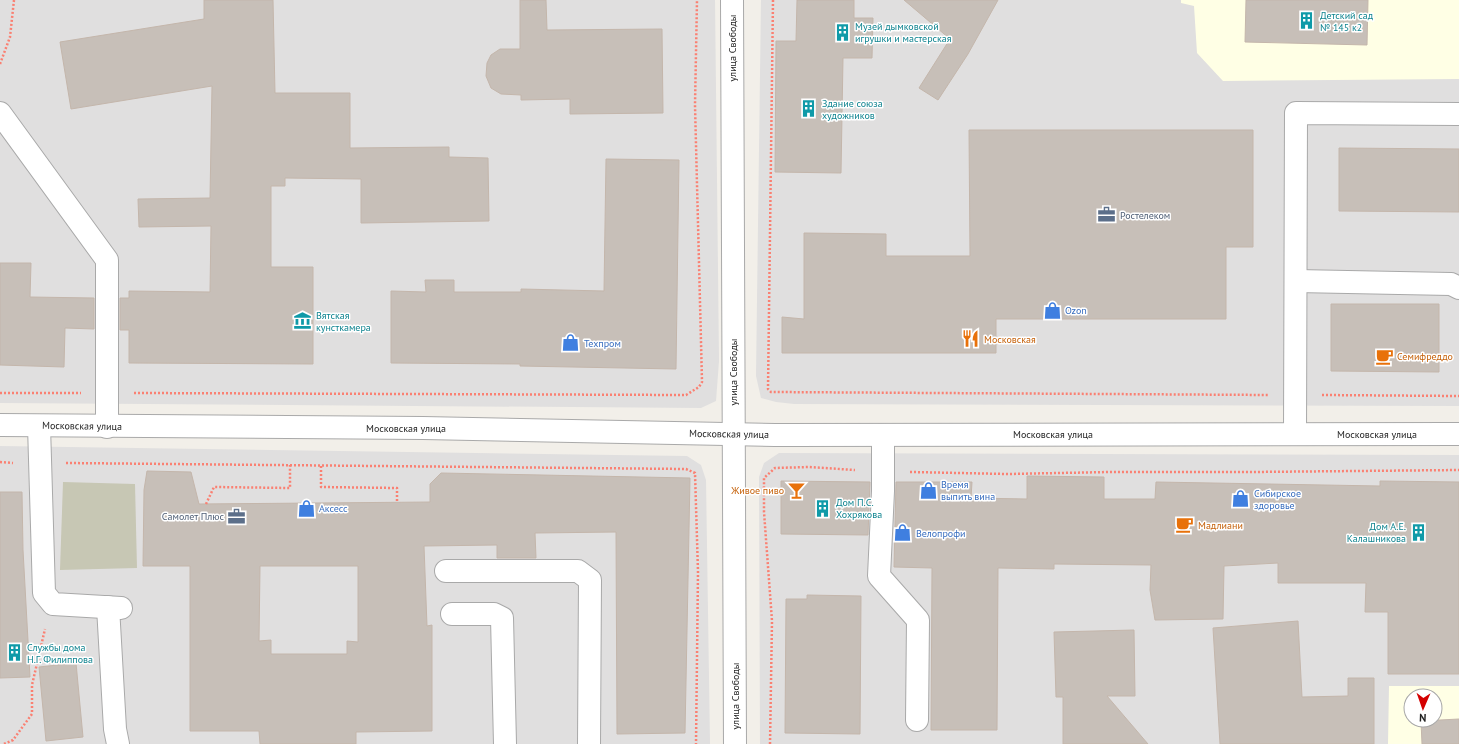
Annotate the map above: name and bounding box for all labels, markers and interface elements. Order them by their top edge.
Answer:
place label: Детский сад № 145 к2 [1320,9,1374,34]
building icon: Детский сад № 145 к2 [1297,11,1317,31]
street label: улица Свободы [726,15,739,81]
place label: Музей дымковской игрушки и мастерская [855,20,952,45]
building icon: Музей дымковской игрушки и мастерская [832,22,852,42]
place label: Здание союза художников [822,97,883,122]
building icon: Здание союза художников [799,99,819,119]
office icon: Ростелеком [1097,205,1117,225]
place label: Ростелеком [1120,209,1170,222]
shop icon: Ozon [1042,300,1062,320]
place label: Ozon [1065,304,1087,317]
place label: Вятская кунсткамера [316,309,371,334]
museum icon: Вятская кунсткамера [293,311,313,331]
restaurant icon: Московская [961,329,981,349]
shop icon: Техпром [561,333,581,353]
place label: Московская [984,333,1036,346]
place label: Техпром [584,337,621,350]
street label: улица Свободы [727,339,740,405]
cafe icon: Семифреддо [1374,346,1394,366]
place label: Семифреддо [1397,350,1453,363]
street label: Московская улица [42,419,122,433]
street label: Московская улица [366,422,446,435]
street label: Московская улица [689,427,769,441]
street label: Московская улица [1013,428,1093,441]
street label: Московская улица [1337,428,1417,441]
place label: Время выпить вина [941,478,995,503]
bar icon: Живое пиво [787,480,807,500]
shop icon: Время выпить вина [918,480,938,500]
place label: Живое пиво [730,484,784,497]
place label: Сибирское здоровье [1254,487,1301,512]
shop icon: Сибирское здоровье [1231,489,1251,509]
place label: Дом П.С. Хохрякова [836,496,882,521]
shop icon: Аксесс [296,498,316,518]
building icon: Дом П.С. Хохрякова [813,498,833,518]
place label: Аксесс [319,502,348,515]
office icon: Самолет Плюс [227,506,247,526]
place label: Самолет Плюс [162,510,224,523]
cafe icon: Мадлиани [1175,515,1195,535]
place label: Мадлиани [1198,519,1243,532]
place label: Дом А.Е. Калашникова [1347,520,1406,545]
building icon: Дом А.Е. Калашникова [1409,522,1429,542]
shop icon: Велопрофи [893,523,913,543]
place label: Велопрофи [916,527,965,540]
place label: Службы дома Н.Г. Филиппова [27,641,93,666]
building icon: Службы дома Н.Г. Филиппова [4,643,24,663]
street label: улица Свободы [729,663,742,729]
north arrow [1403,688,1443,728]
text: N [1419,711,1427,725]

